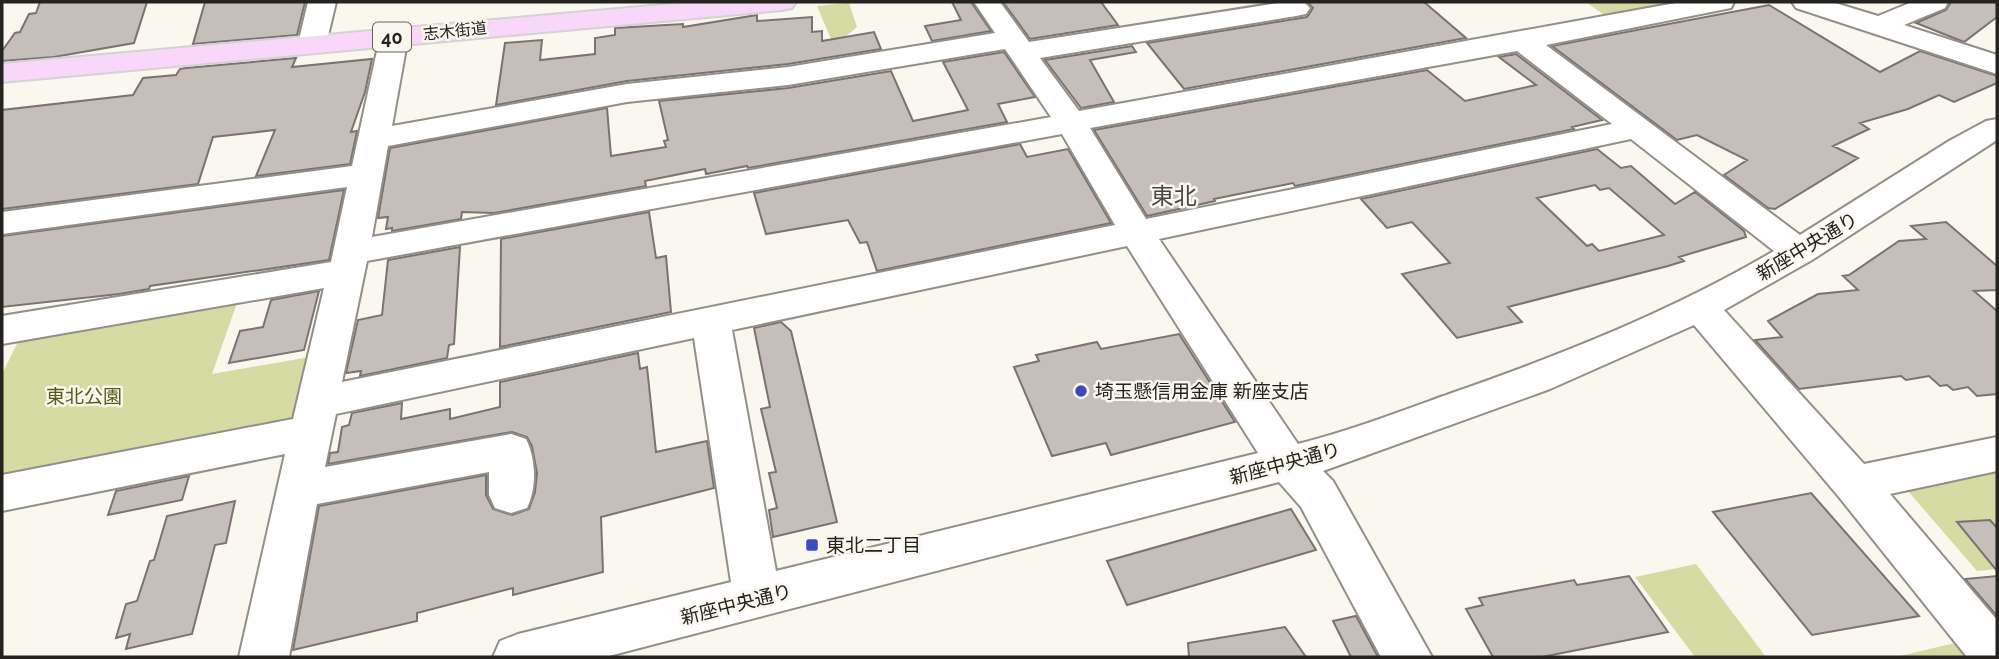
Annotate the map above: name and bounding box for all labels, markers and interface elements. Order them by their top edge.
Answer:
street label: 志木街道 [422,18,488,44]
road number: 40 [373,22,411,52]
district label: 東北 [1151,182,1197,209]
street label: 新座中央通り [1752,207,1862,285]
place label: 埼玉懸信用金庫 新座支店 [1095,380,1309,402]
marker: 埼玉懸信用金庫 新座支店 [1073,383,1089,399]
park label: 東北公園 [46,385,122,407]
street label: 新座中央通り [1227,438,1343,488]
place label: 東北二丁目 [826,534,921,556]
marker: 東北二丁目 [804,537,820,553]
street label: 新座中央通り [678,580,794,628]

